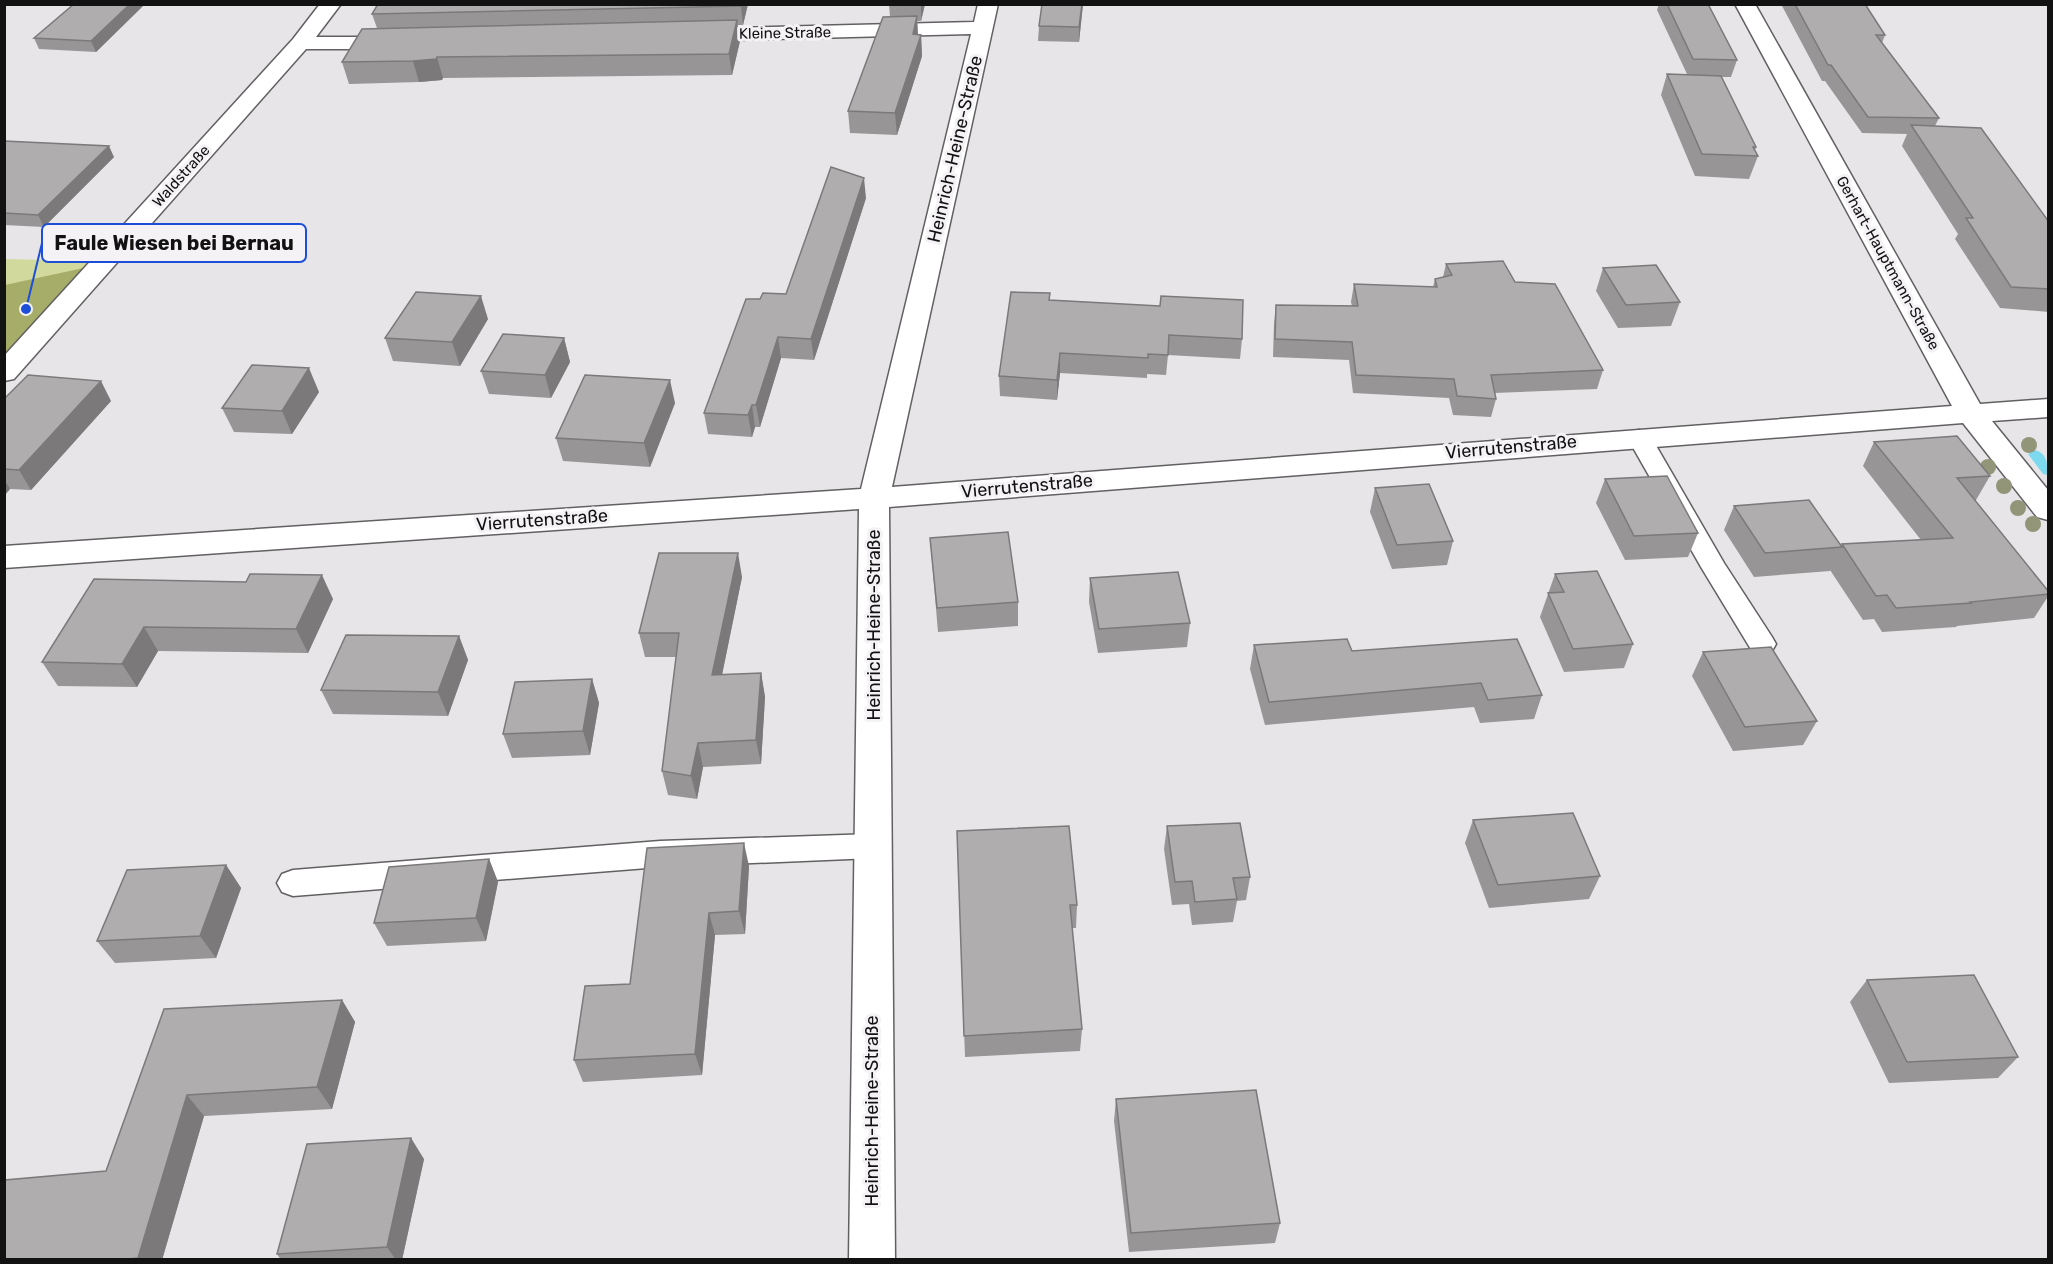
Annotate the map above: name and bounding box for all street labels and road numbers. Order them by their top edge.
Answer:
street label: Kleine Straße [739,23,831,43]
street label: Heinrich-Heine-Straße [923,53,987,245]
street label: Waldstraße [149,141,213,211]
street label: Gerhart-Hauptmann-Straße [1833,173,1943,353]
street label: Vierrutenstraße [1444,430,1578,464]
street label: Vierrutenstraße [960,469,1094,503]
street label: Vierrutenstraße [475,504,609,536]
street label: Heinrich-Heine-Straße [863,529,885,721]
street label: Heinrich-Heine-Straße [861,1015,883,1207]

